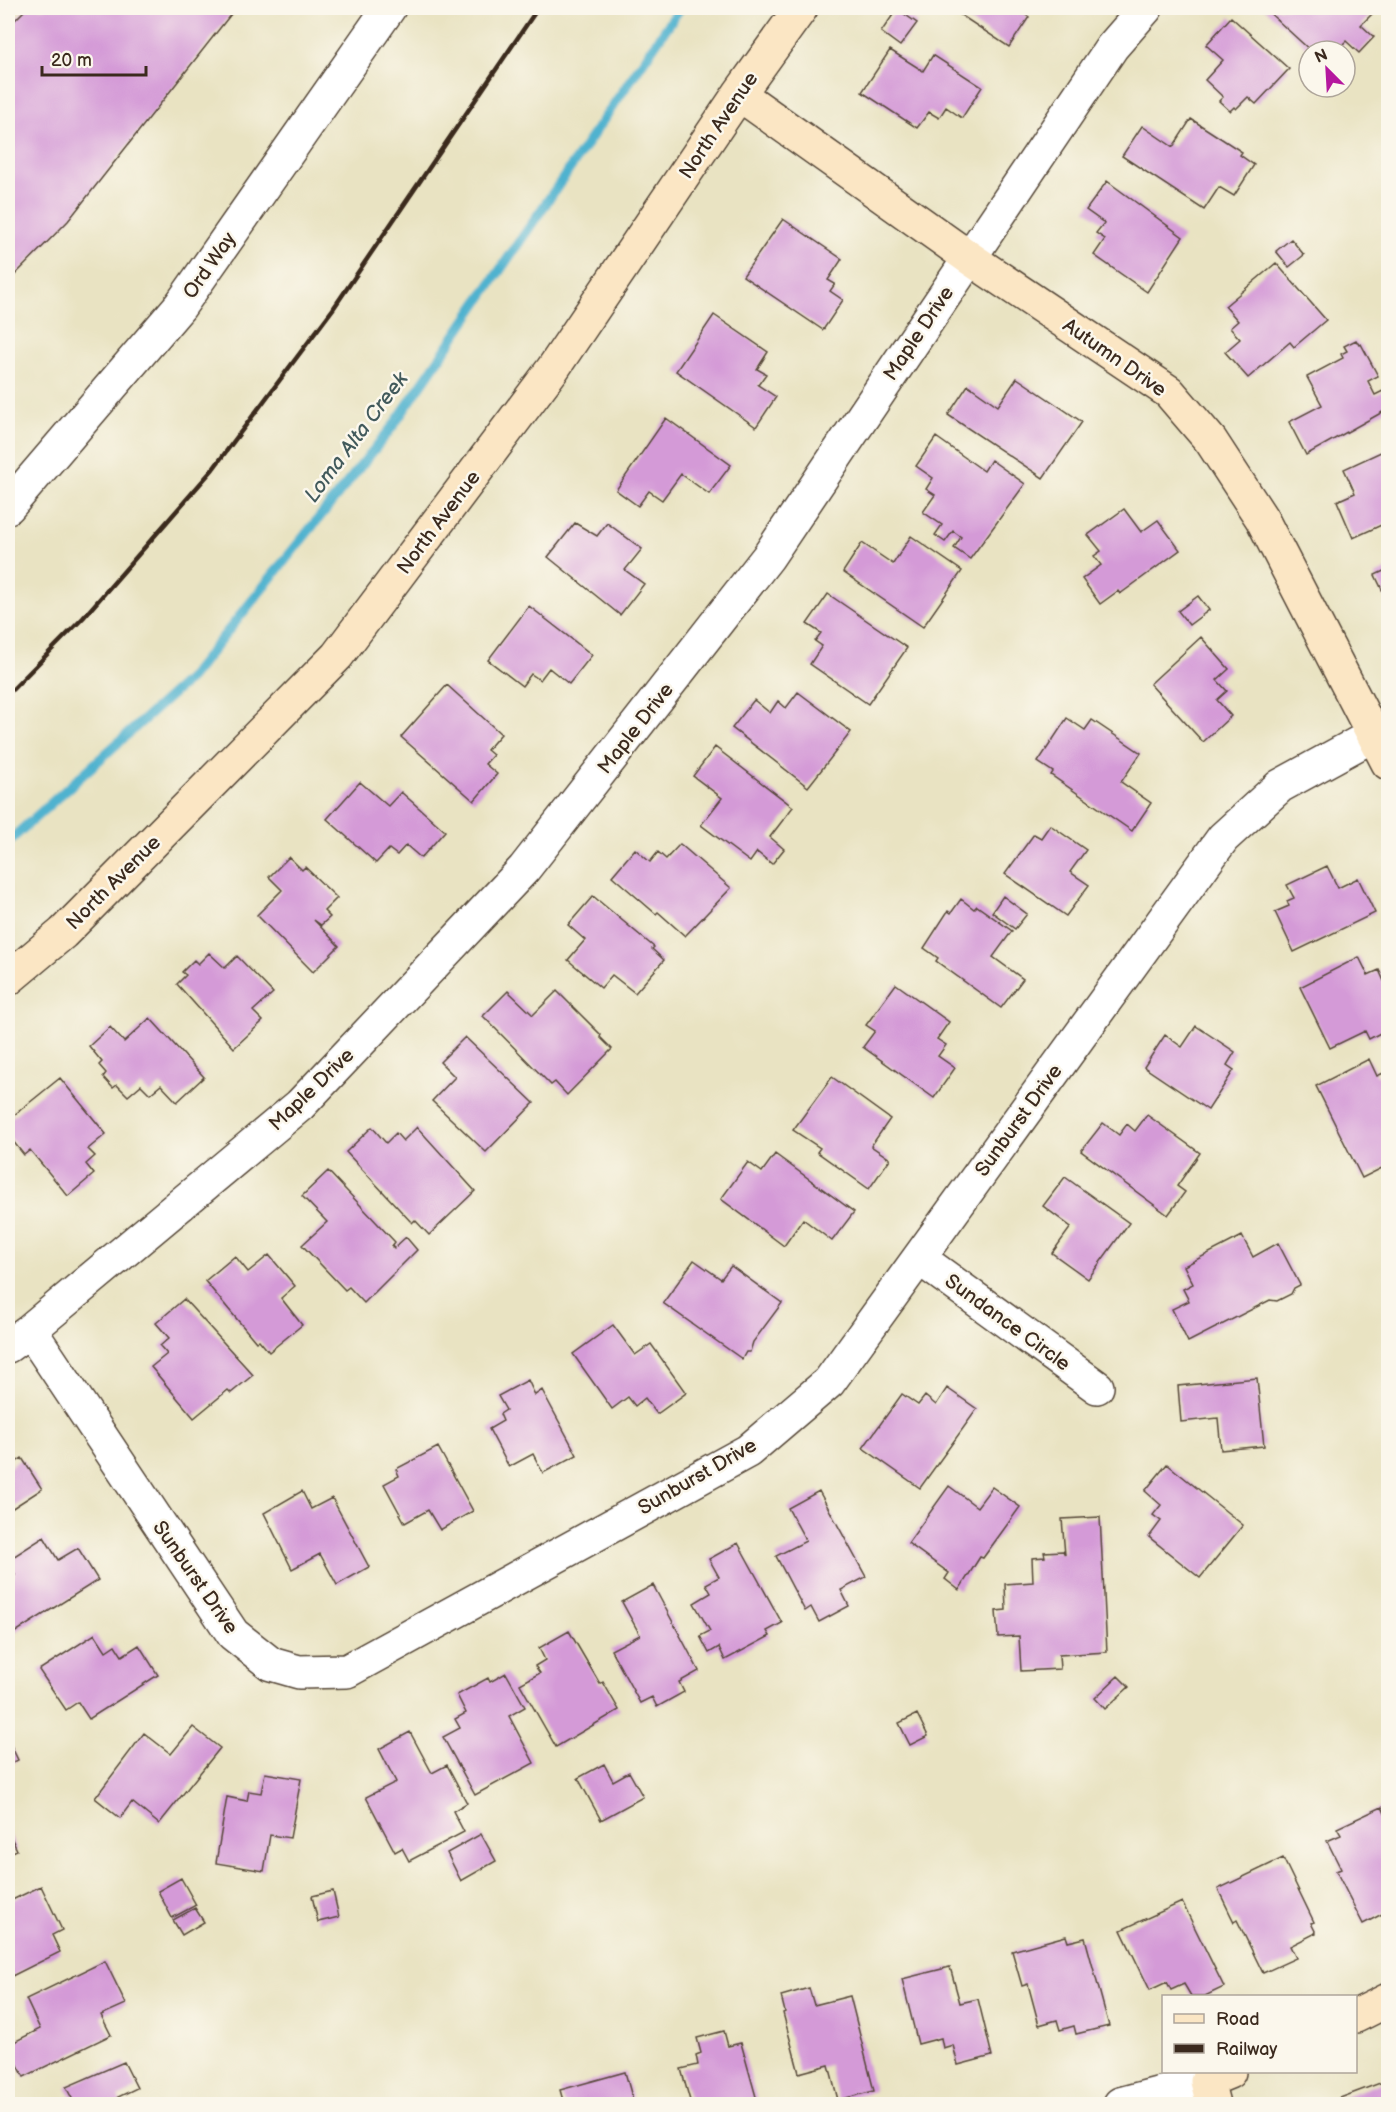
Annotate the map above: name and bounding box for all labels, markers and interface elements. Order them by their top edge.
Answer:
scale bar [42,39,146,77]
north arrow [1297,39,1357,99]
text: N [1312,46,1331,68]
text: 20 m [51,50,92,71]
street label: North Avenue [674,68,763,183]
street label: Ord Way [178,228,241,303]
street label: Maple Drive [878,282,959,385]
street label: Autumn Drive [1058,313,1171,402]
water label: Loma Alta Creek [299,367,414,507]
street label: North Avenue [392,466,486,579]
street label: Maple Drive [593,678,679,779]
street label: North Avenue [62,830,166,935]
street label: Maple Drive [264,1043,359,1136]
street label: Sunburst Drive [970,1060,1068,1181]
street label: Sundance Circle [940,1269,1075,1376]
street label: Sunburst Drive [634,1433,761,1520]
street label: Sunburst Drive [147,1516,243,1639]
legend [1162,1995,1357,2073]
text: Road [1216,2009,1260,2030]
text: Railway [1216,2039,1278,2060]

